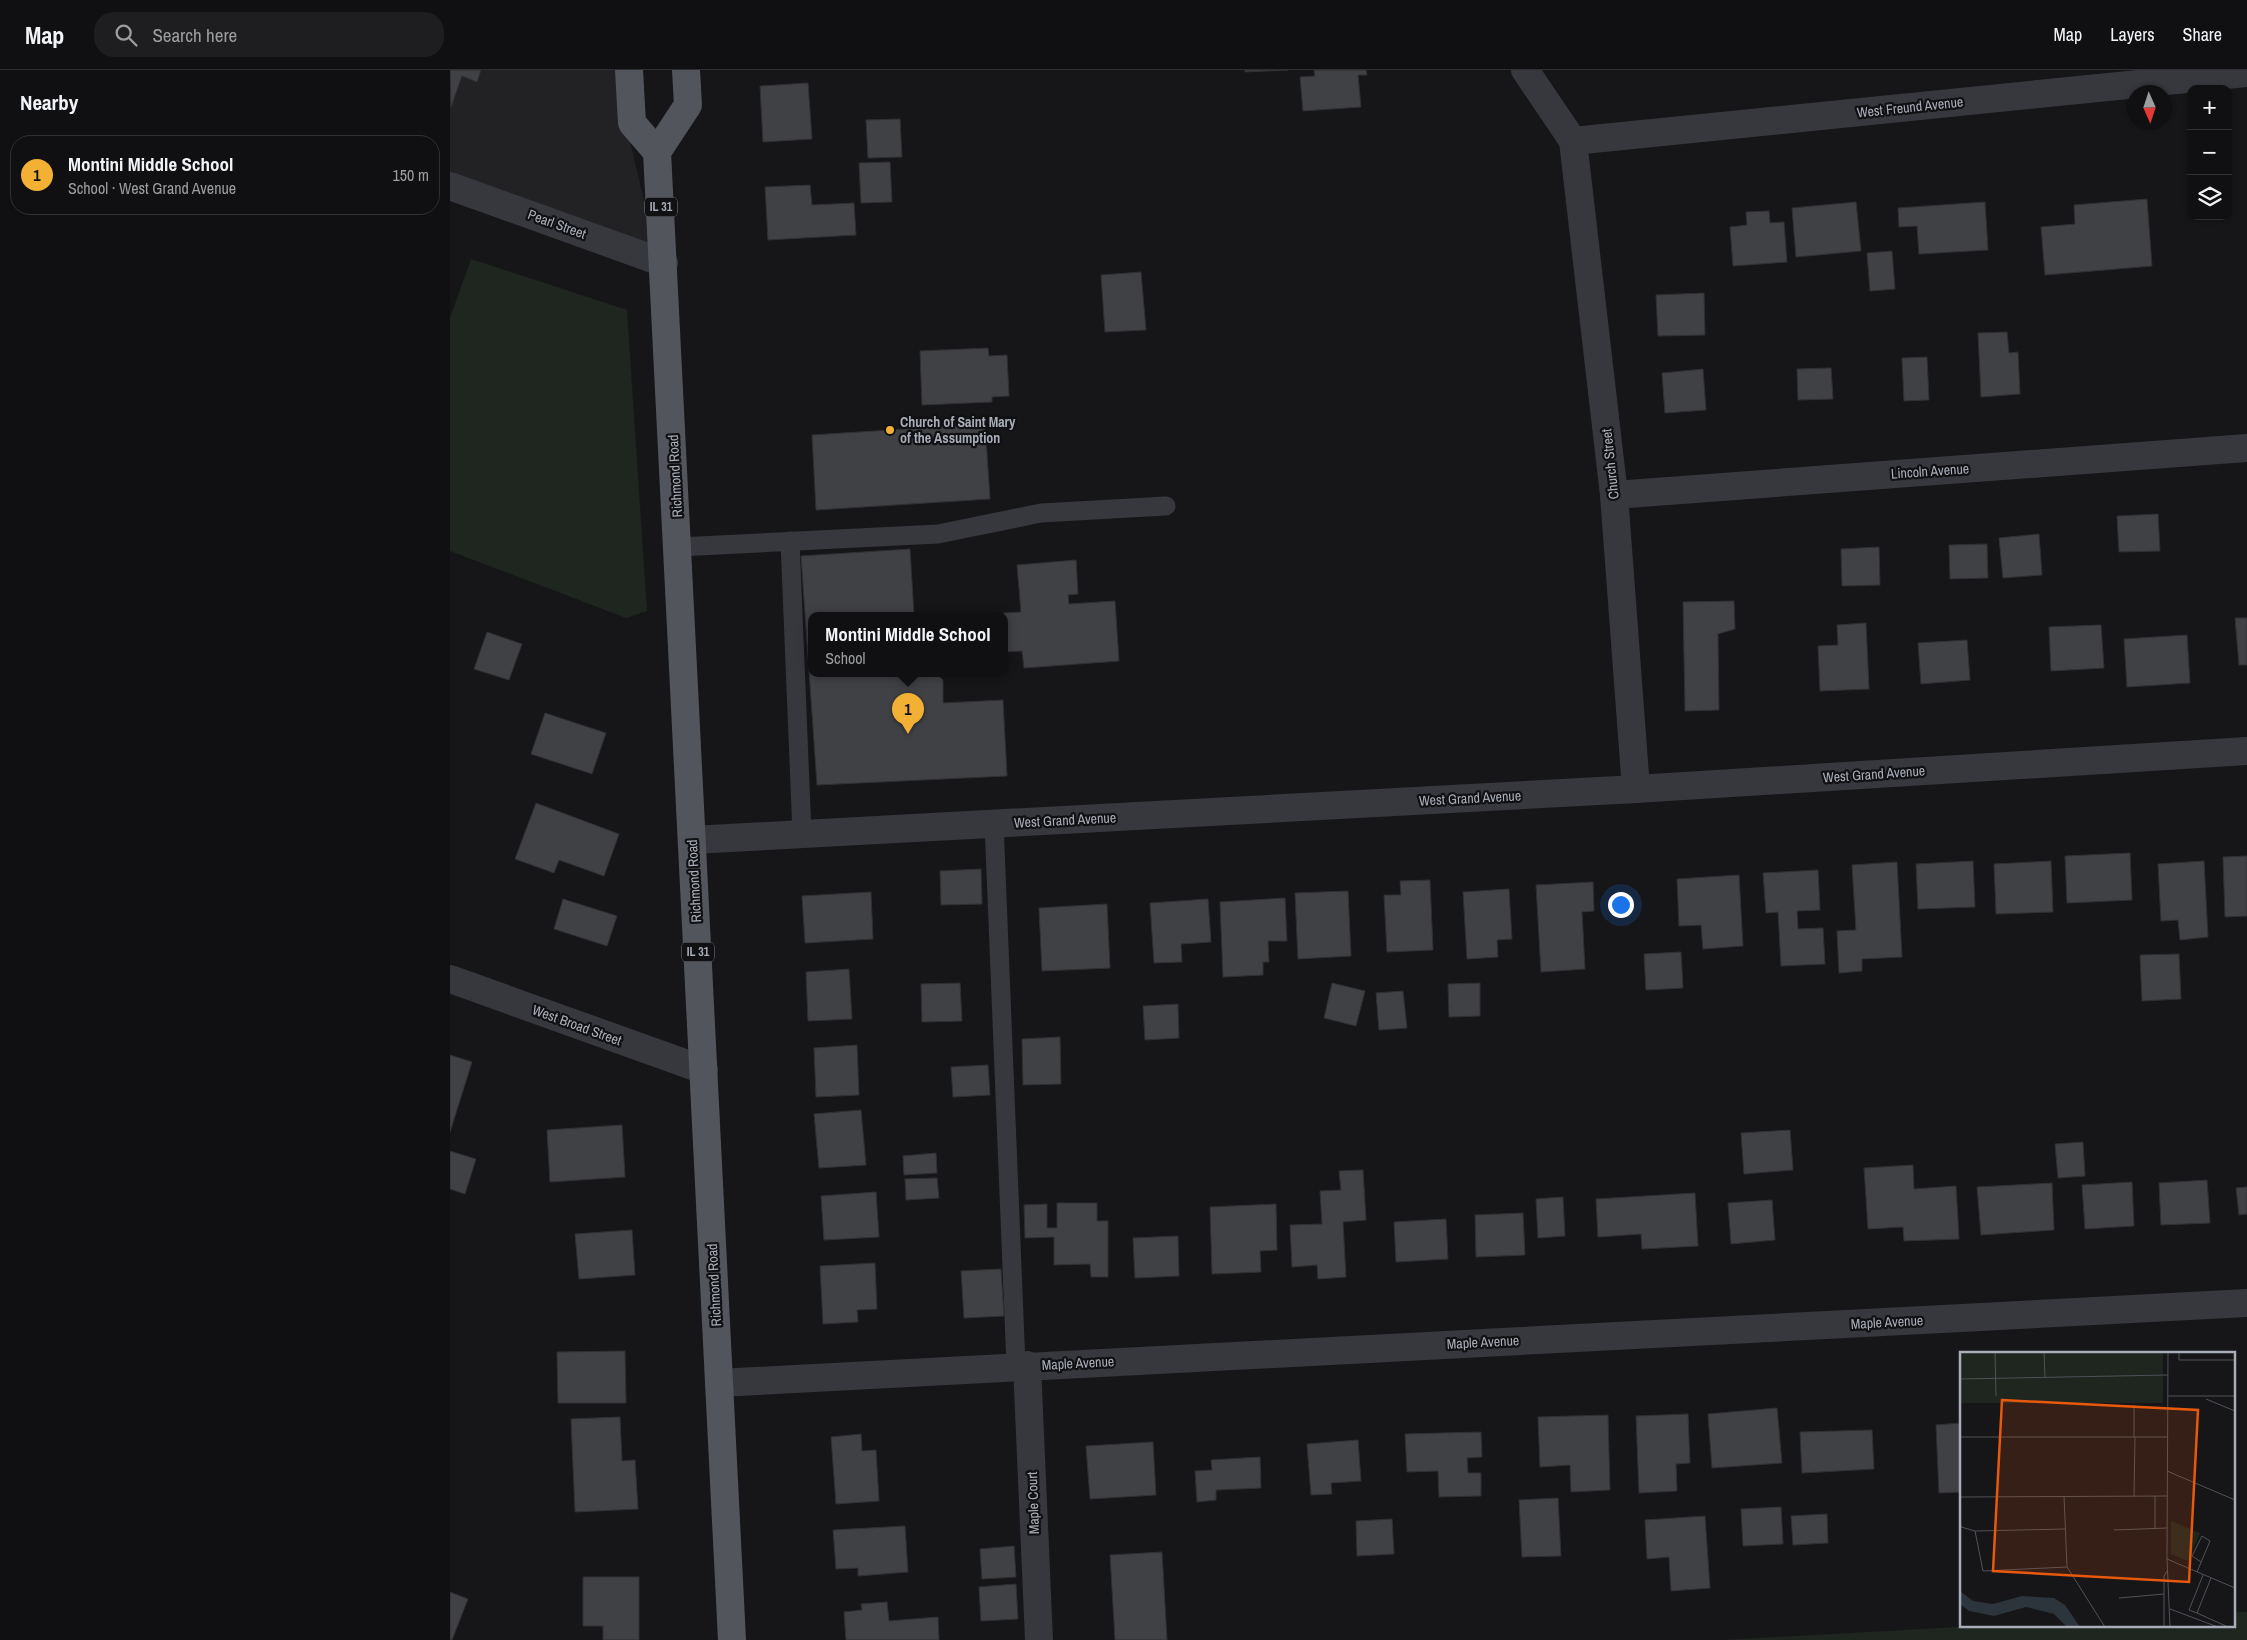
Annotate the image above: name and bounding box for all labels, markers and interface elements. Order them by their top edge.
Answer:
search box [94,12,444,57]
text: Map [25,19,64,51]
icon: search [112,21,140,49]
text: Search here [152,22,237,48]
text: Map [2054,22,2082,47]
text: Layers [2110,22,2155,47]
text: Share [2183,22,2222,47]
north arrow [2127,85,2172,130]
map controls [2187,85,2232,220]
button: + [2187,85,2232,130]
text: Nearby [20,88,78,117]
street label: West Freund Avenue [1856,92,1964,122]
button: − [2187,130,2232,175]
text: Montini Middle School [68,151,233,177]
text: 1 [33,164,41,186]
text: 150 m [393,164,429,186]
button: layers [2187,175,2232,220]
text: School · West Grand Avenue [68,177,236,199]
road number: IL 31 [645,198,677,216]
street label: Pearl Street [525,205,589,243]
place label: Church of Saint Mary of the Assumption [900,413,1016,447]
marker: Church of Saint Mary of the Assumption [884,424,896,436]
street label: Church Street [1597,428,1623,500]
street label: Richmond Road [664,434,686,518]
street label: Lincoln Avenue [1890,459,1970,483]
popup [808,612,1008,677]
text: Montini Middle School [825,621,991,647]
text: School [825,647,865,669]
pin: 1 [892,693,924,734]
street label: West Grand Avenue [1822,761,1926,787]
street label: West Grand Avenue [1418,786,1522,810]
street label: West Grand Avenue [1013,808,1117,832]
street label: Richmond Road [683,839,705,923]
your location [1608,892,1634,918]
road number: IL 31 [682,942,714,962]
street label: West Broad Street [530,1001,624,1049]
street label: Richmond Road [703,1243,725,1327]
street label: Maple Avenue [1850,1311,1924,1333]
street label: Maple Avenue [1446,1331,1520,1353]
street label: Maple Avenue [1041,1352,1115,1374]
inset map [1960,1352,2234,1628]
street label: Maple Court [1023,1471,1043,1535]

